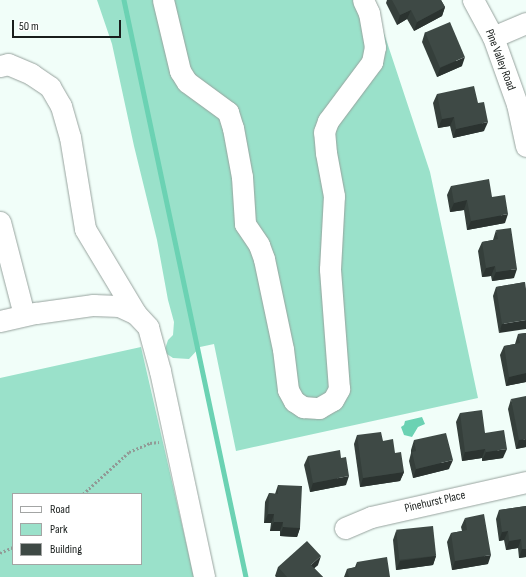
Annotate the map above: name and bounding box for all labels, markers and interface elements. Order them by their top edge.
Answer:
scale bar [14,12,123,38]
text: 50 m [19,19,39,34]
street label: Pine Valley Road [482,27,518,93]
street label: Pinehurst Place [403,488,467,516]
legend [12,493,142,565]
text: Road [50,502,70,517]
text: Park [50,522,68,537]
text: Building [50,542,82,557]

